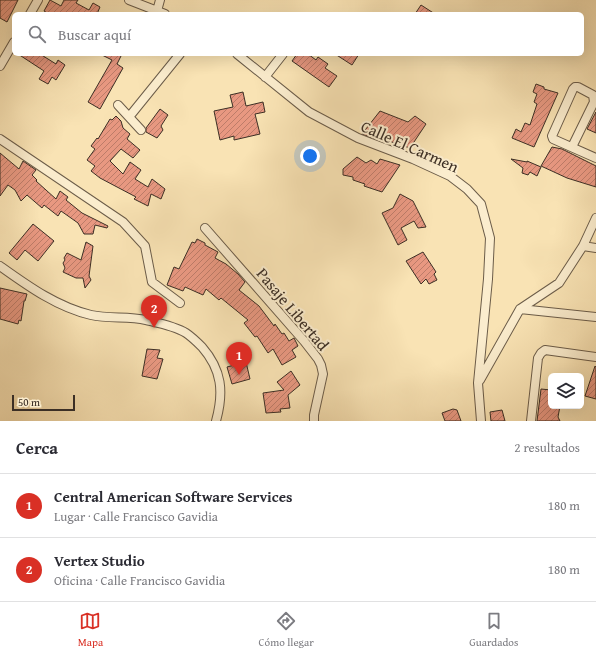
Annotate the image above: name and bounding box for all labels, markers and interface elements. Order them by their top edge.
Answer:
search box [12,12,584,56]
icon: search [26,23,48,45]
text: Buscar aquí [58,24,131,45]
street label: Calle El Carmen [357,114,463,178]
your location [300,146,320,166]
street label: Pasaje Libertad [251,262,335,356]
pin: 2 [141,295,167,328]
pin: 1 [226,342,252,375]
map controls [548,373,584,409]
button: layers [548,373,584,409]
scale bar [12,393,75,412]
text: 50 m [18,394,40,410]
text: Cerca [16,435,58,460]
text: 2 resultados [514,438,580,457]
text: Central American Software Services [54,486,293,507]
text: 1 [26,496,32,515]
text: 180 m [548,496,580,515]
text: Lugar · Calle Francisco Gavidia [54,507,218,526]
text: Vertex Studio [54,550,145,571]
text: 2 [26,560,32,579]
text: 180 m [548,560,580,579]
text: Oficina · Calle Francisco Gavidia [54,571,225,590]
tab: Mapa [78,610,103,650]
tab: Cómo llegar [259,610,314,650]
tab: Guardados [469,610,518,650]

